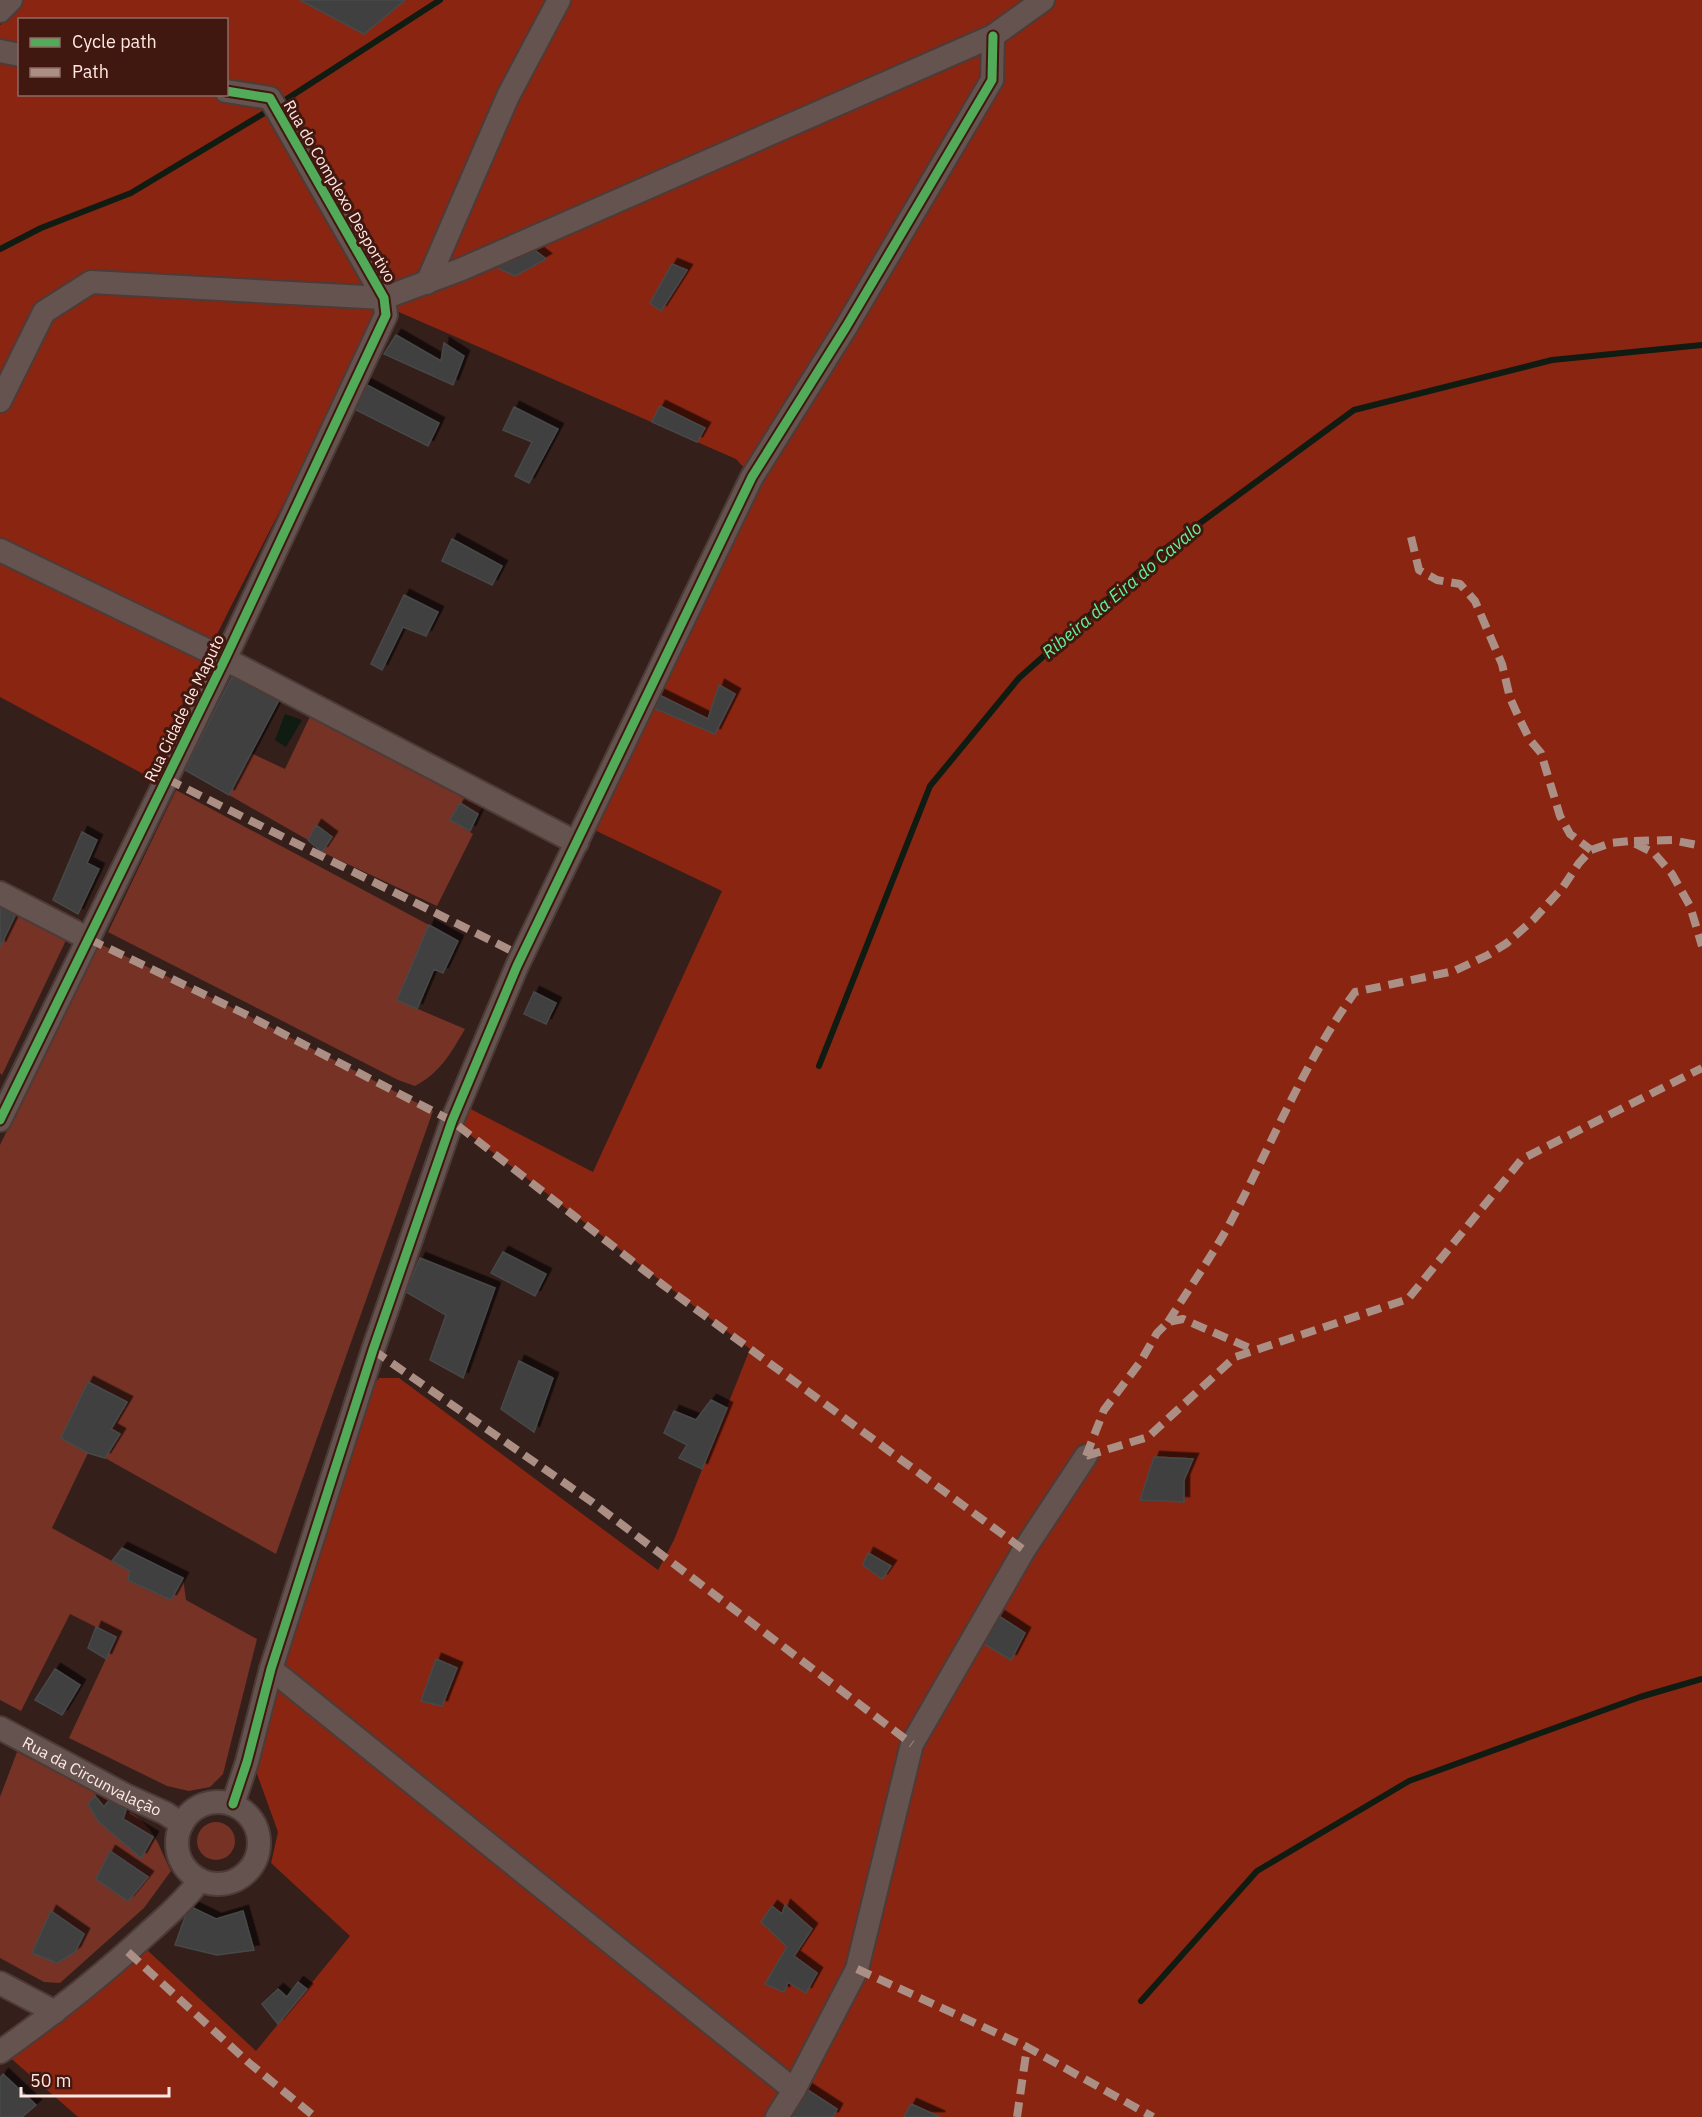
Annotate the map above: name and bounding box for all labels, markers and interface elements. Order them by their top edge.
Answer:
legend [18,18,228,96]
text: Cycle path [72,30,157,53]
text: Path [72,60,109,83]
street label: Rua do Complexo Desportivo [280,96,400,286]
water label: Ribeira da Eira do Cavalo [1037,516,1207,663]
street label: Rua Cidade de Maputo [140,631,228,785]
street label: Rua da Circunvalação [19,1732,165,1820]
scale bar [21,2060,170,2098]
text: 50 m [30,2069,72,2092]

